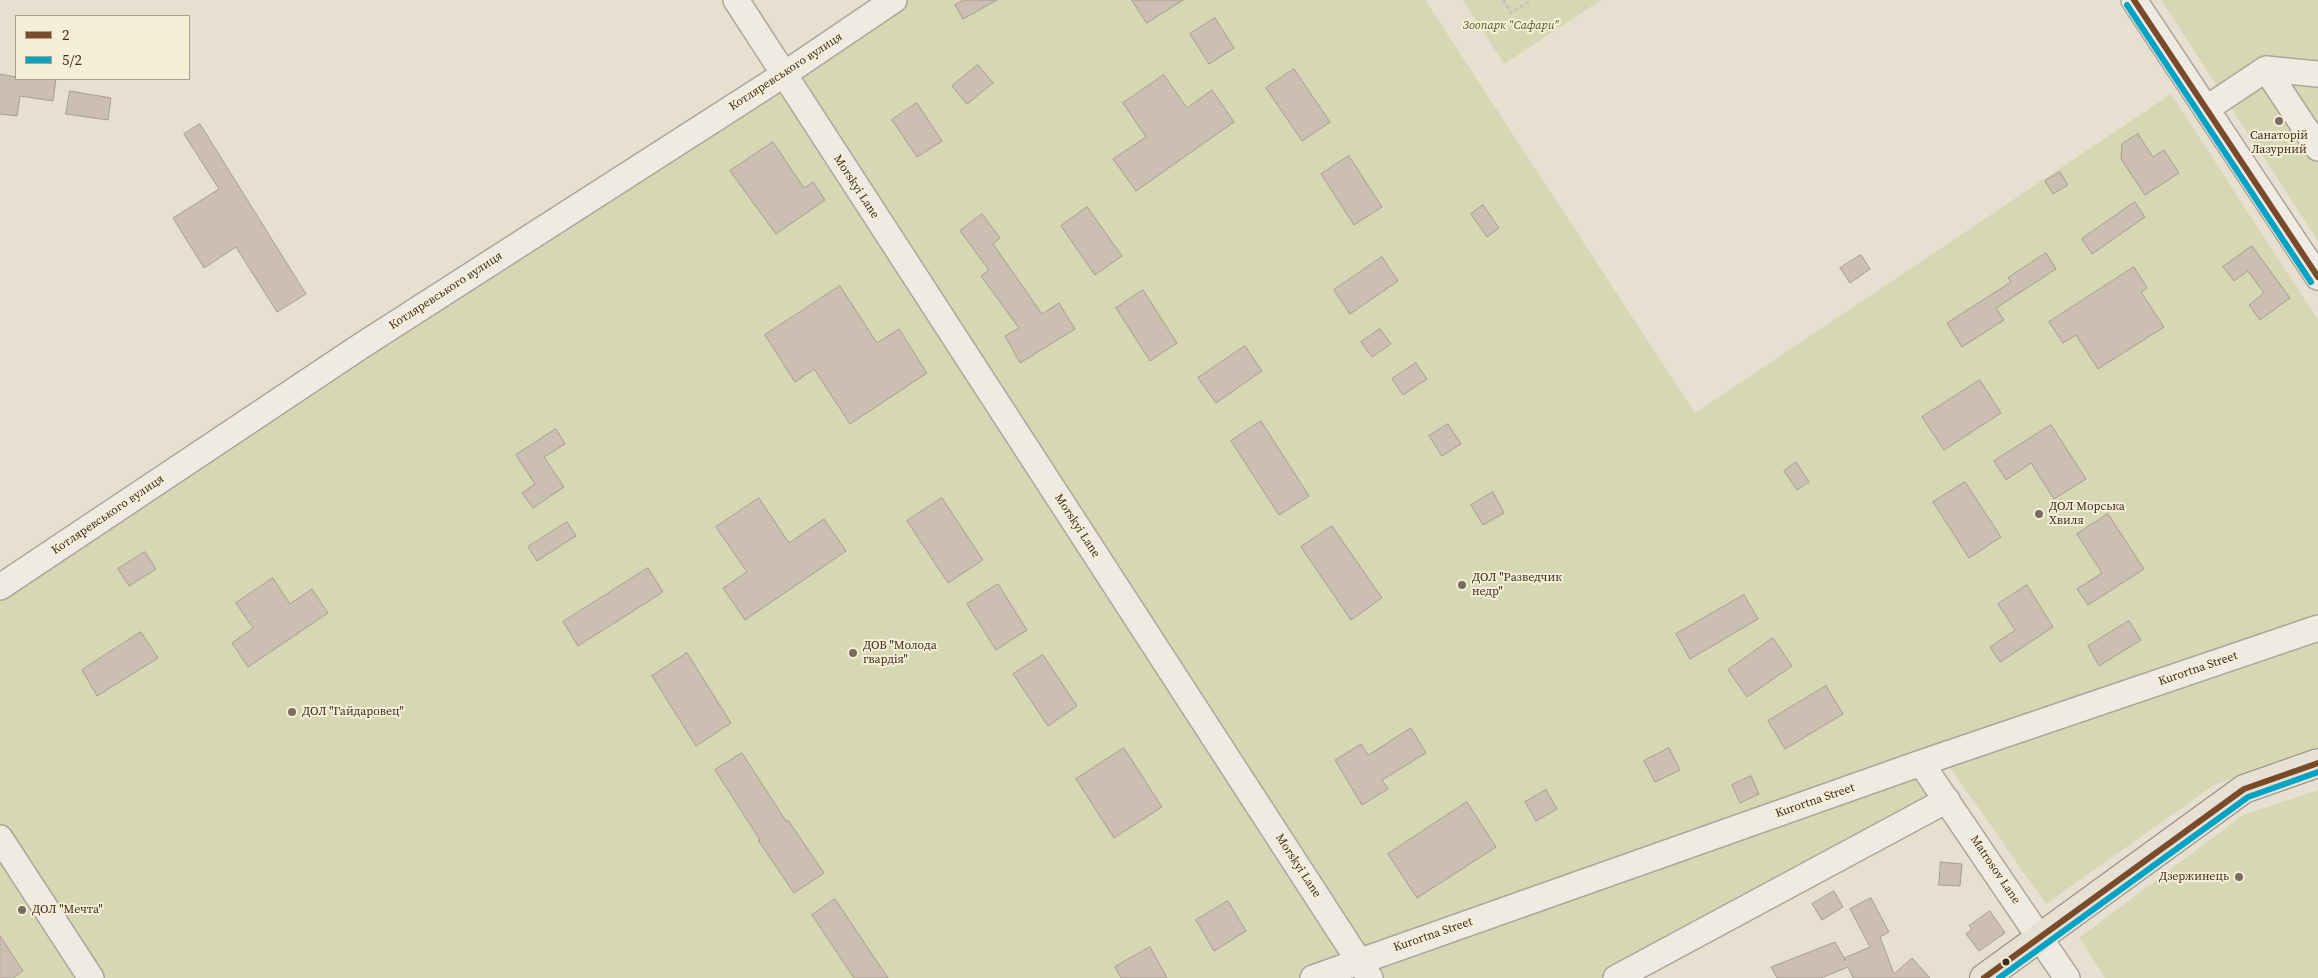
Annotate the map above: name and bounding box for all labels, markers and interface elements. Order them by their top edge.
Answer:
legend [15,15,190,80]
park label: Зоопарк "Сафари" [1463,19,1559,33]
text: 2 [62,24,70,45]
street label: Котляревського вулиця [727,30,845,114]
text: 5/2 [62,49,82,70]
marker: Санаторій Лазурний [2273,115,2285,127]
place label: Санаторій Лазурний [2250,129,2308,157]
street label: Morskyi Lane [830,153,882,221]
street label: Котляревського вулиця [387,249,505,333]
street label: Котляревського вулиця [49,472,167,558]
street label: Morskyi Lane [1051,492,1103,560]
place label: ДОЛ Морська Хвиля [2049,500,2125,528]
marker: ДОЛ Морська Хвиля [2033,508,2045,520]
place label: ДОЛ "Разведчик недр" [1472,571,1562,599]
marker: ДОЛ "Разведчик недр" [1456,579,1468,591]
place label: ДОВ "Молода гвардія" [863,639,937,667]
marker: ДОВ "Молода гвардія" [847,647,859,659]
street label: Kurortna Street [2157,649,2239,689]
place label: ДОЛ "Гайдаровец" [302,705,404,719]
marker: ДОЛ "Гайдаровец" [286,706,298,718]
street label: Kurortna Street [1774,781,1856,821]
street label: Morskyi Lane [1272,832,1324,900]
street label: Matrosov Lane [1967,833,2023,907]
place label: Дзержинець [2159,870,2229,884]
marker: Дзержинець [2233,871,2245,883]
place label: ДОЛ "Мечта" [32,903,103,917]
marker: ДОЛ "Мечта" [16,904,28,916]
street label: Kurortna Street [1392,915,1474,955]
unlabelled marker [2001,957,2011,967]

